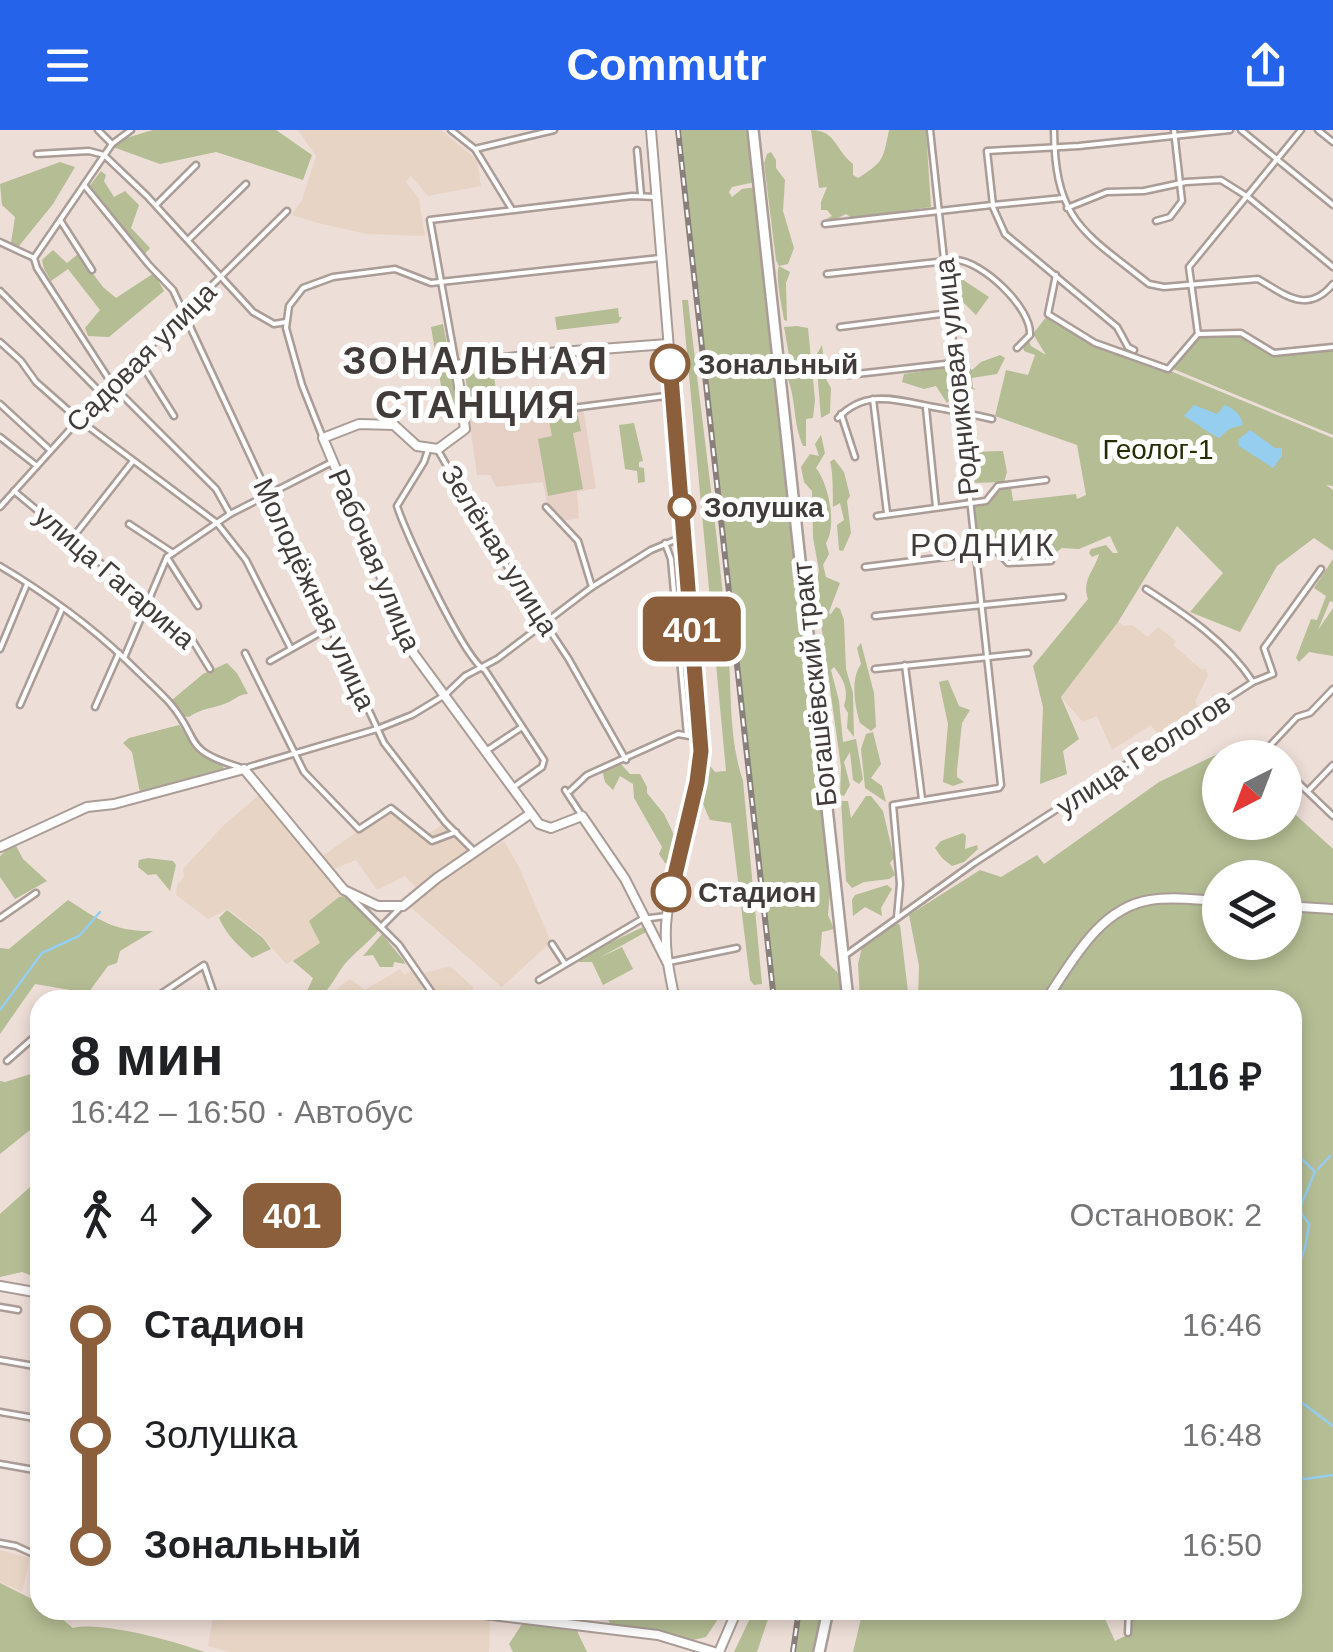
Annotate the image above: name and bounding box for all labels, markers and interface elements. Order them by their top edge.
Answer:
icon: menu [40,38,95,93]
icon: share [1238,38,1293,93]
text: Commutr [567,39,767,90]
street label: Родниковая улица [929,257,984,497]
street label: Садовая улица [60,276,223,438]
district label: ЗОНАЛЬНАЯ СТАНЦИЯ [343,340,609,426]
marker: Зональный [651,345,689,383]
place label: Зональный [698,349,858,380]
park label: Геолог-1 [1102,434,1214,465]
street label: Зелёная улица [435,460,564,641]
street label: Рабочая улица [322,465,427,656]
street label: Молодёжная улица [247,474,382,715]
place label: Золушка [704,492,824,523]
marker: Золушка [669,494,695,520]
street label: улица Гагарина [29,500,201,655]
district label: РОДНИК [910,527,1056,563]
street label: Богашёвский тракт [786,560,843,808]
line badge: 401 [634,596,750,662]
text: 401 [663,610,721,649]
street label: улица Геологов [1051,687,1236,822]
north arrow [1202,740,1302,840]
map controls [1202,740,1302,960]
button: layers [1202,860,1302,960]
marker: Стадион [652,873,690,911]
place label: Стадион [698,877,817,908]
text: 8 мин [70,1025,224,1087]
text: 116 ₽ [1168,1056,1262,1098]
text: 16:42 – 16:50 · Автобус [70,1094,413,1130]
icon: walk [70,1188,125,1243]
icon: forward [173,1188,228,1243]
text: 401 [263,1196,321,1235]
text: 4 [140,1197,158,1233]
text: Остановок: 2 [1070,1197,1262,1233]
text: Стадион [144,1304,305,1346]
text: 16:46 [1182,1307,1262,1343]
text: Золушка [144,1414,298,1456]
text: 16:48 [1182,1417,1262,1453]
text: Зональный [144,1524,361,1566]
text: 16:50 [1182,1527,1262,1563]

